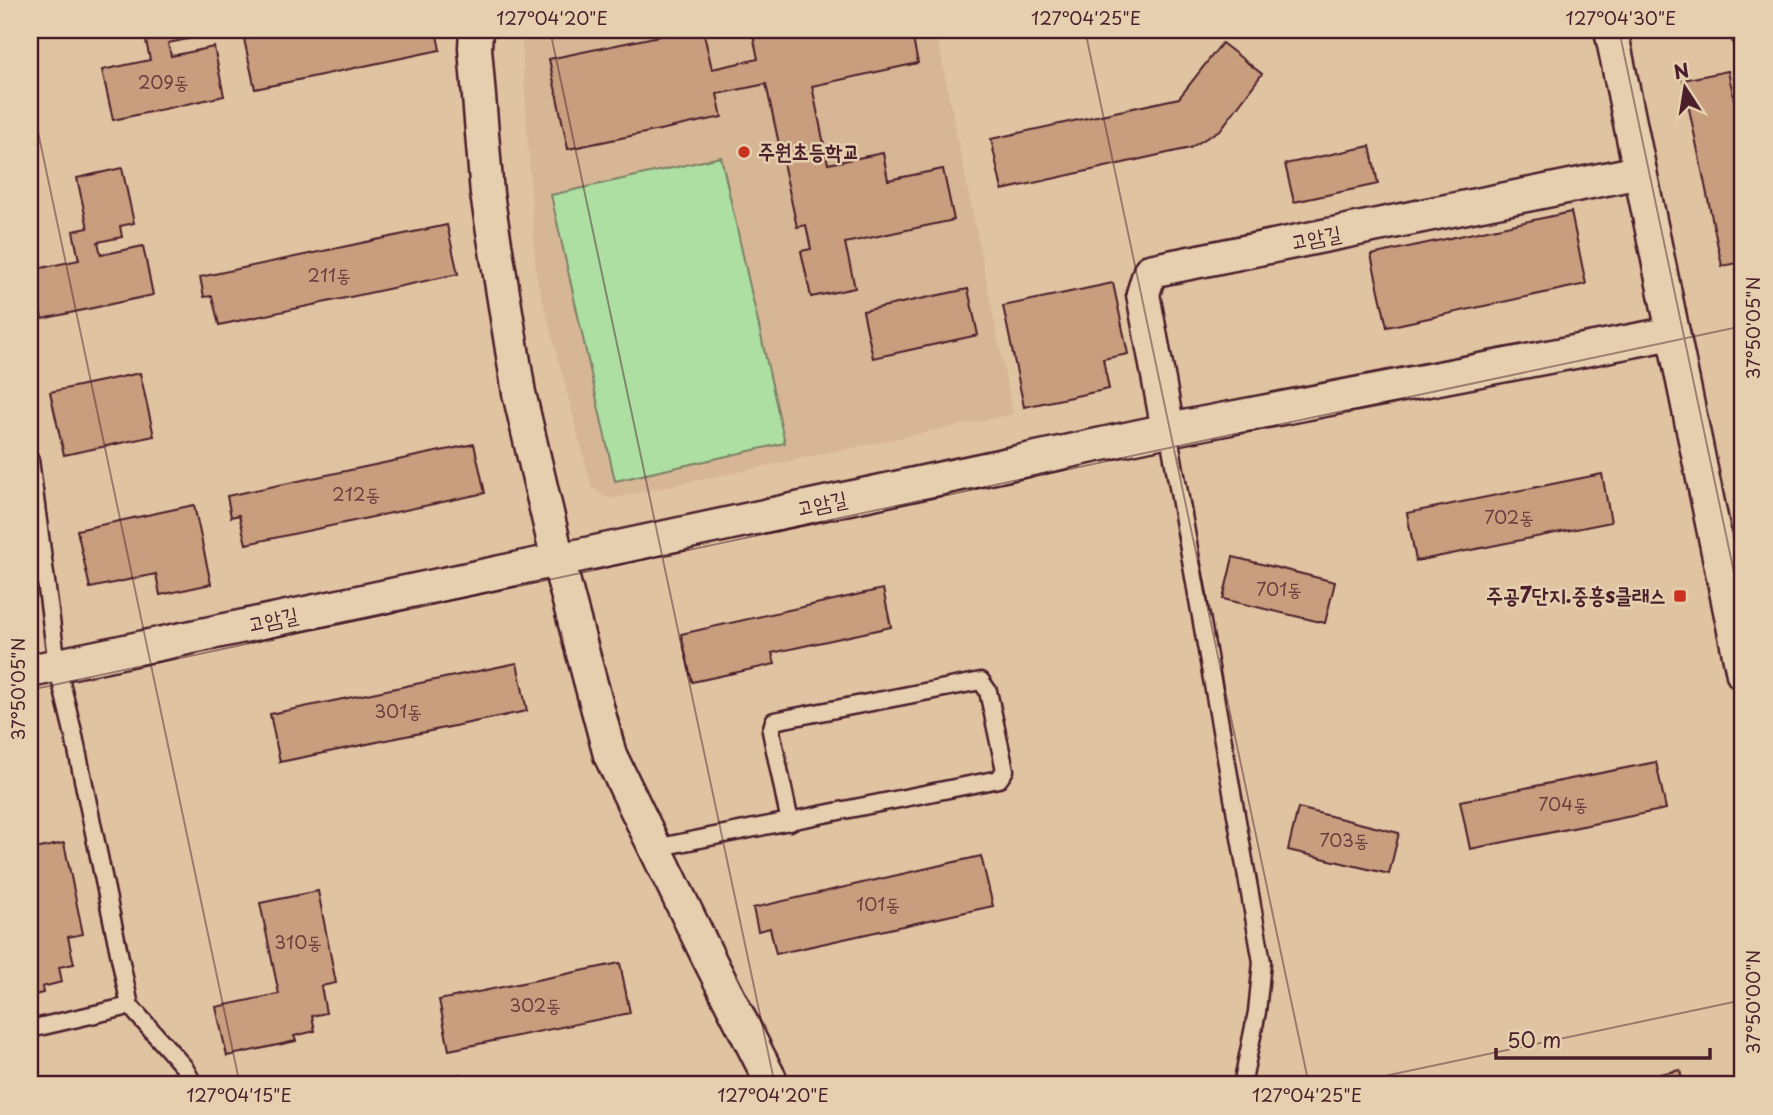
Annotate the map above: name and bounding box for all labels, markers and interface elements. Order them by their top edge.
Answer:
text: 127°04'20"E [496,4,608,31]
text: 127°04'25"E [1031,4,1141,31]
text: 127°04'30"E [1566,4,1676,31]
north arrow [1650,52,1720,122]
text: N [1671,55,1692,86]
house number: 209동 [138,68,188,95]
place label: 주원초등학교 [758,134,859,166]
marker: 주원초등학교 [736,144,752,160]
street label: 고암길 [1288,215,1344,257]
house number: 211동 [307,261,351,288]
text: 37°50'05"N [1739,276,1766,380]
house number: 212동 [332,480,380,507]
street label: 고암길 [793,481,850,523]
house number: 702동 [1484,503,1534,530]
house number: 701동 [1256,575,1302,602]
place label: 주공7단지.중흥s클래스 [1486,578,1666,610]
marker: 주공7단지.중흥s클래스 [1672,588,1688,604]
street label: 고암길 [244,597,301,639]
text: 37°50'05"N [4,637,31,741]
house number: 301동 [374,697,422,724]
house number: 704동 [1538,790,1588,817]
house number: 703동 [1320,826,1368,853]
house number: 101동 [856,890,900,917]
house number: 310동 [274,928,322,955]
text: 37°50'00"N [1739,950,1766,1054]
house number: 302동 [509,991,561,1018]
scale bar [1496,1017,1710,1061]
text: 50 m [1507,1023,1561,1055]
text: 127°04'15"E [186,1081,292,1108]
text: 127°04'20"E [717,1081,829,1108]
text: 127°04'25"E [1252,1081,1362,1108]

